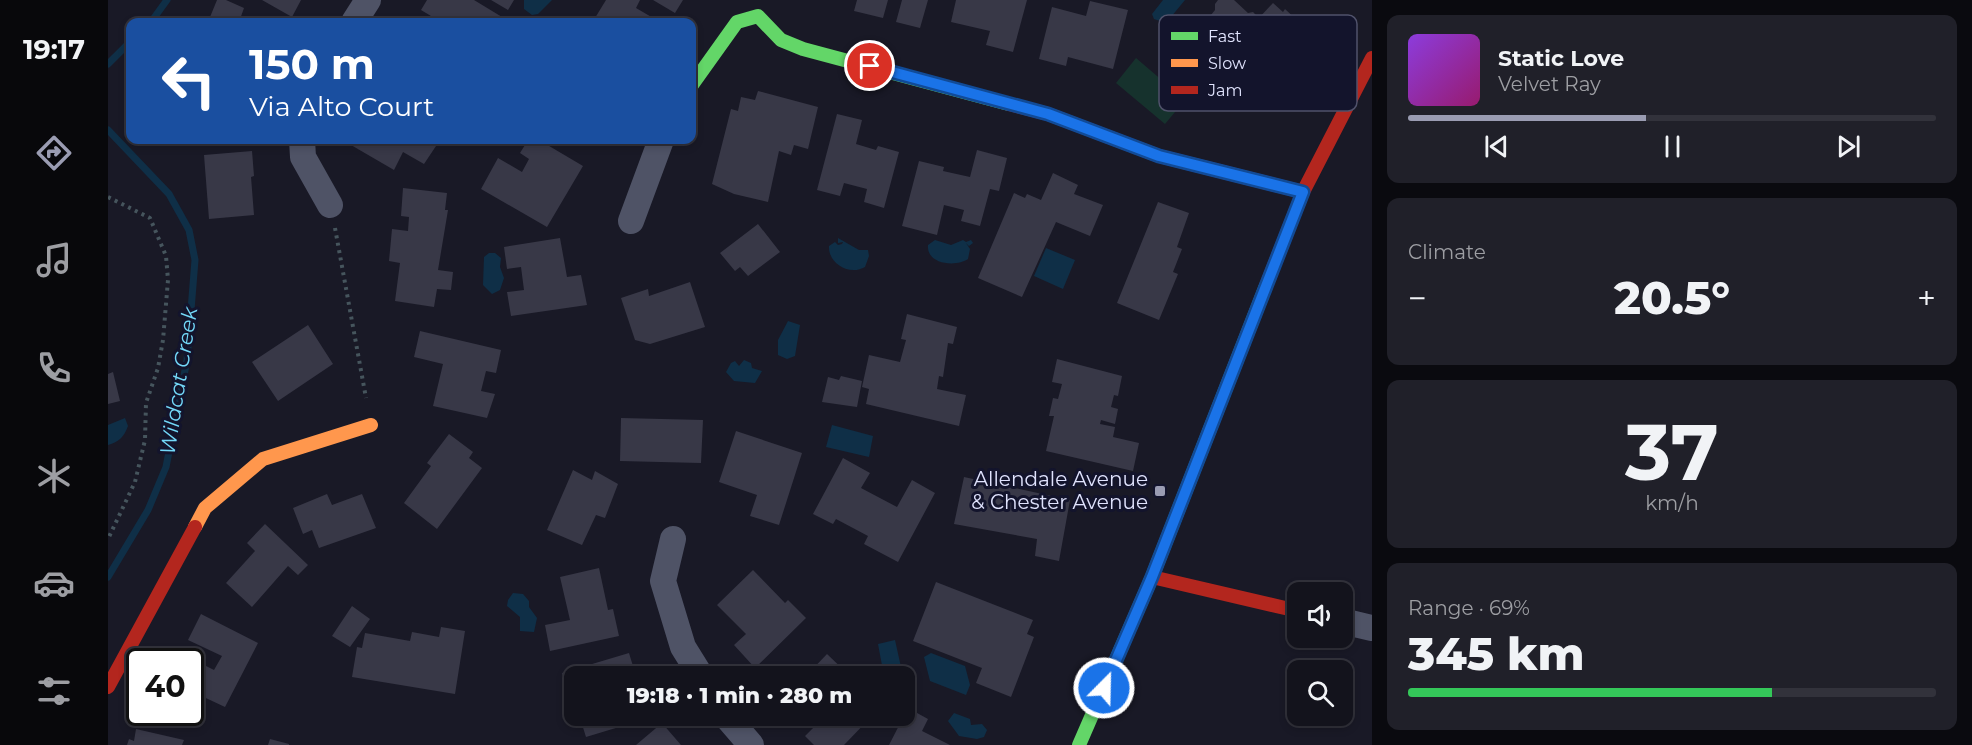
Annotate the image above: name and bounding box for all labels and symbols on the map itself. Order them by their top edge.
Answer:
legend [1159,15,1357,111]
text: Fast [1208,27,1242,46]
pin [844,40,895,91]
text: Slow [1208,54,1246,73]
text: Jam [1207,81,1242,100]
water label: Wildcat Creek [154,304,203,457]
place label: Allendale Avenue & Chester Avenue [971,467,1148,514]
marker: Allendale Avenue & Chester Avenue [1153,484,1167,498]
speed limit sign: 40 [126,648,204,726]
position arrow [1072,656,1136,720]

